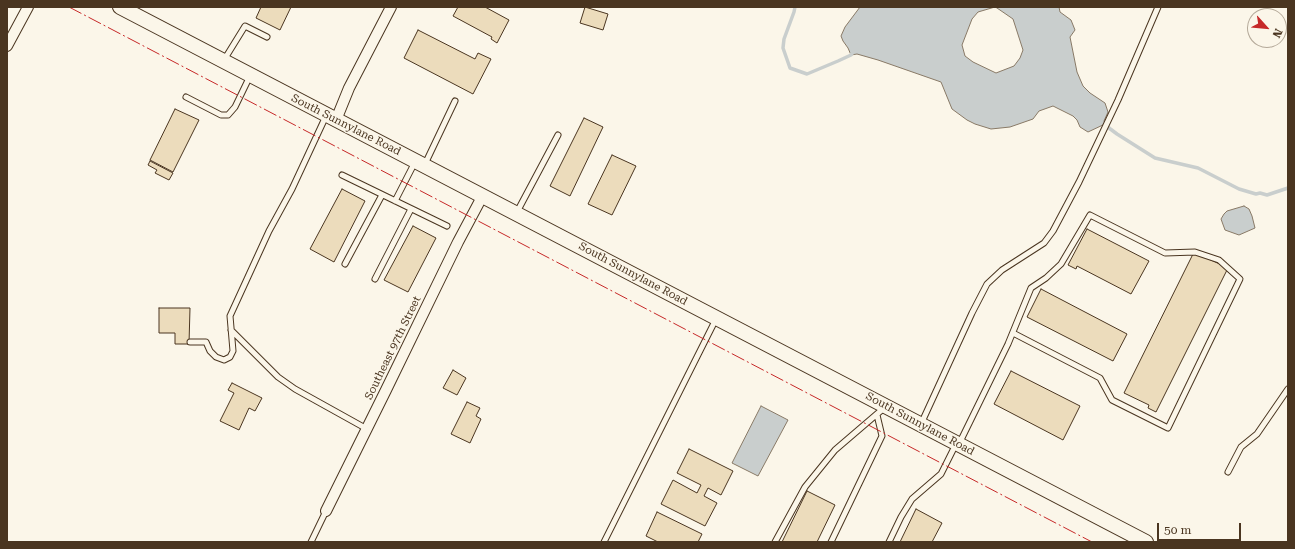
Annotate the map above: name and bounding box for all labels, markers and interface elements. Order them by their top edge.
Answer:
north arrow [1247,8,1287,48]
text: N [1270,26,1285,40]
street label: South Sunnylane Road [289,92,403,158]
street label: South Sunnylane Road [576,240,690,308]
street label: Southeast 97th Street [362,294,424,402]
street label: South Sunnylane Road [863,390,977,458]
scale bar [1159,515,1243,541]
text: 50 m [1164,523,1191,537]

